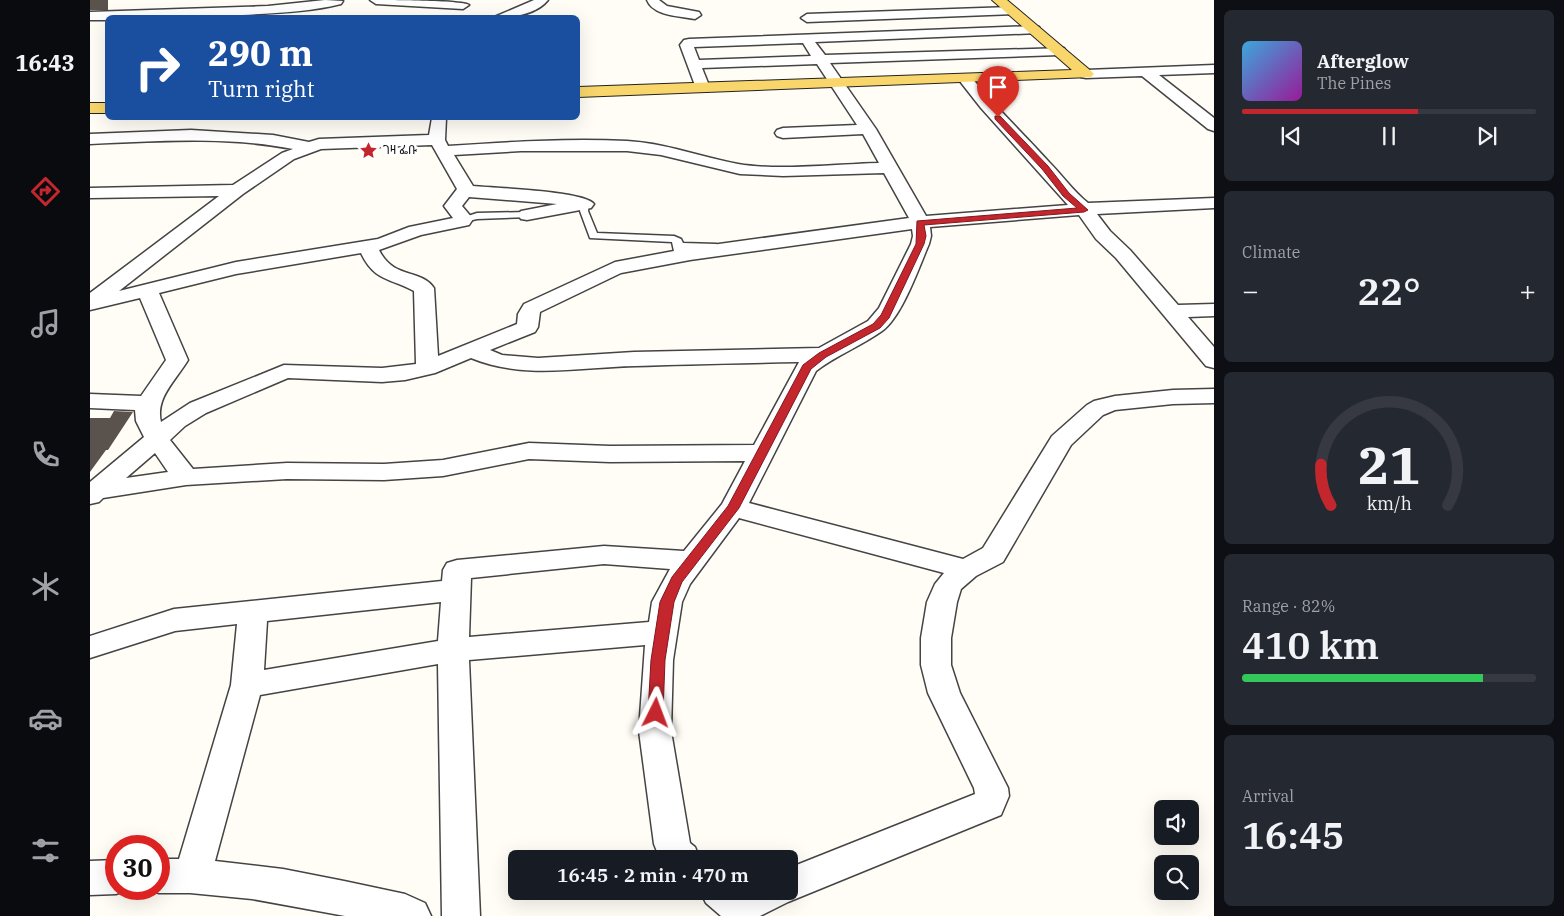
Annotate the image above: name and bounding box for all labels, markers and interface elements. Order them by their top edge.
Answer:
text: 290 m [208,30,313,76]
icon: right [125,35,190,100]
text: 16:43 [15,48,75,77]
text: Afterglow [1317,49,1409,73]
pin [977,66,1019,117]
icon: arrive [984,73,1012,101]
text: The Pines [1317,73,1391,93]
text: Turn right [208,74,315,103]
icon: previous [1277,122,1305,150]
icon: pause [1375,122,1403,150]
icon: next [1473,122,1501,150]
place icon: ገዛ ፌቡ [359,140,379,160]
place label: ገዛ ፌቡ [383,142,417,157]
icon: directions [28,174,63,209]
text: Climate [1242,242,1300,262]
text: 22° [1357,266,1421,315]
text: − [1242,272,1259,309]
text: + [1519,272,1536,309]
icon: music [28,306,63,341]
text: 21 [1358,431,1420,498]
icon: phone [28,437,63,472]
text: km/h [1366,492,1412,515]
icon: climate [28,569,63,604]
text: Range · 82% [1242,596,1335,616]
text: 410 km [1242,620,1379,669]
position arrow [629,686,681,738]
icon: car [28,701,63,736]
text: Arrival [1242,786,1294,806]
map controls [1154,800,1199,900]
button: sound [1154,800,1199,845]
text: 16:45 [1242,810,1345,859]
icon: filters [28,833,63,868]
speed limit sign: 30 [105,835,170,900]
button: search [1154,855,1199,900]
text: 16:45 · 2 min · 470 m [557,863,749,887]

